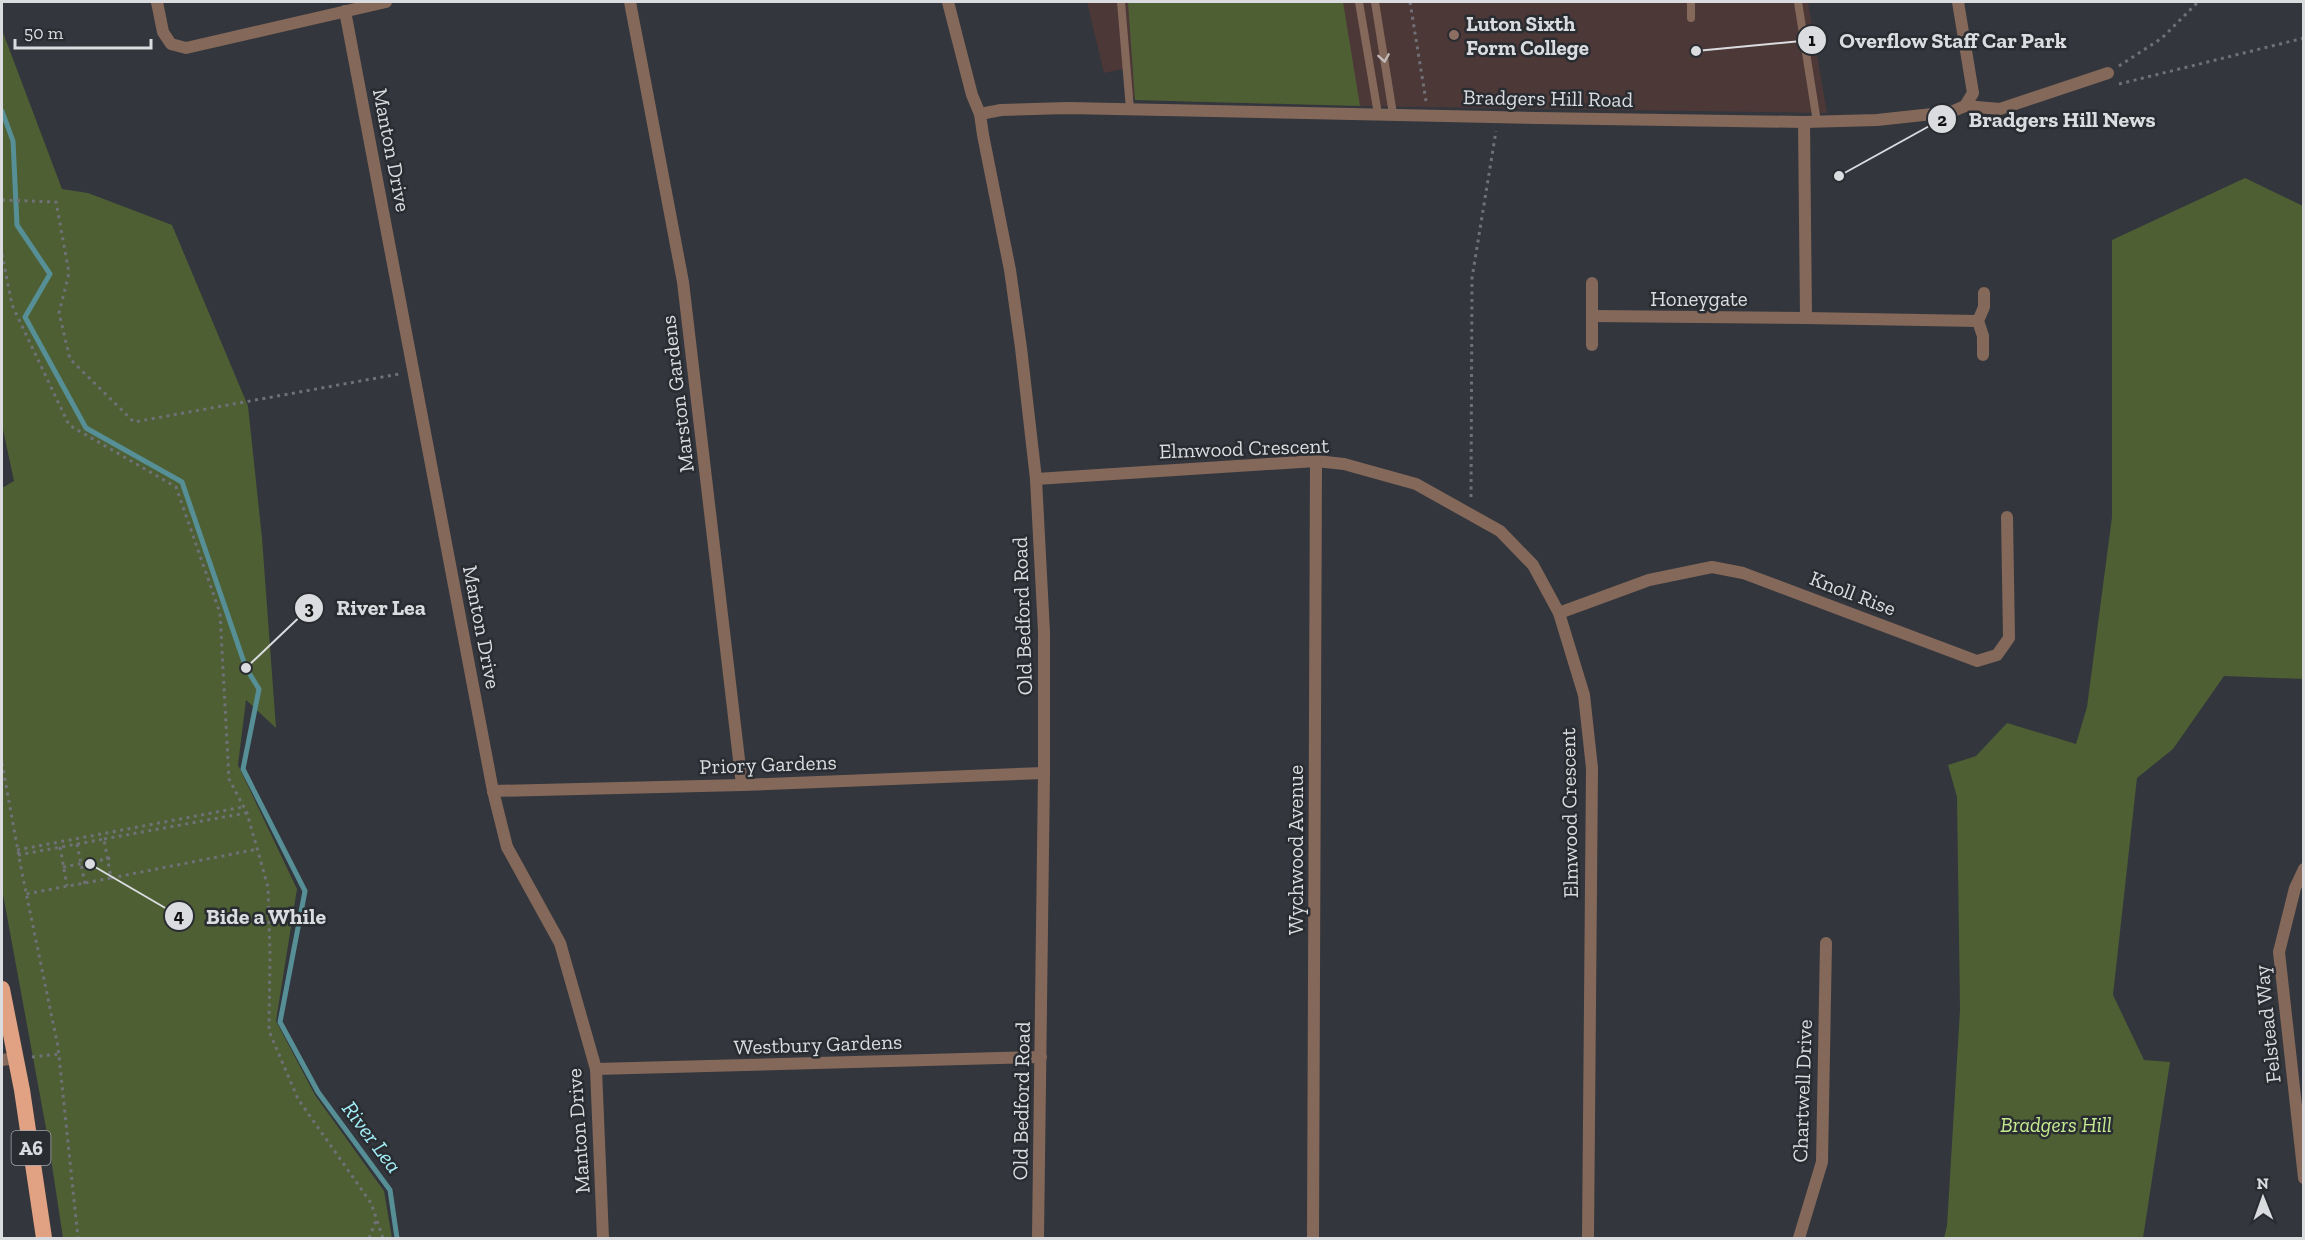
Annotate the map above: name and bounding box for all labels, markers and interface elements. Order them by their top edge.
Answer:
place label: Luton Sixth Form College [1466,11,1589,60]
scale bar [15,12,152,50]
callout: Overflow Staff Car Park [1797,20,2079,60]
text: 50 m [24,22,64,44]
text: Overflow Staff Car Park [1839,27,2067,54]
marker: Luton Sixth Form College [1447,28,1461,42]
text: 1 [1808,29,1816,51]
one-way arrow [1377,52,1390,62]
street label: Bradgers Hill Road [1463,84,1634,112]
street label: Manton Drive [368,86,416,214]
callout: Bradgers Hill News [1927,99,2168,139]
text: Bradgers Hill News [1968,106,2156,133]
text: 2 [1937,109,1947,131]
street label: Honeygate [1650,286,1748,311]
street label: Marston Gardens [655,314,699,474]
street label: Elmwood Crescent [1159,433,1330,463]
street label: Old Bedford Road [1007,536,1037,696]
street label: Manton Drive [458,563,506,691]
street label: Knoll Rise [1806,565,1900,621]
callout: River Lea [294,588,438,628]
text: River Lea [336,594,426,621]
text: 3 [304,597,314,619]
street label: Elmwood Crescent [1555,727,1583,898]
street label: Priory Gardens [699,749,837,779]
street label: Wychwood Avenue [1283,765,1308,935]
callout: Bide a While [164,896,338,936]
text: Bide a While [206,903,326,930]
text: 4 [174,905,184,927]
street label: Felstead Way [2248,964,2286,1084]
street label: Chartwell Drive [1787,1019,1817,1163]
street label: Old Bedford Road [1007,1021,1035,1181]
street label: Westbury Gardens [733,1029,903,1059]
street label: Manton Drive [561,1068,595,1194]
water label: River Lea [336,1096,408,1178]
park label: Bradgers Hill [2000,1112,2112,1137]
road number: A6 [12,1131,51,1165]
north arrow [2233,1168,2293,1228]
text: N [2256,1174,2269,1193]

